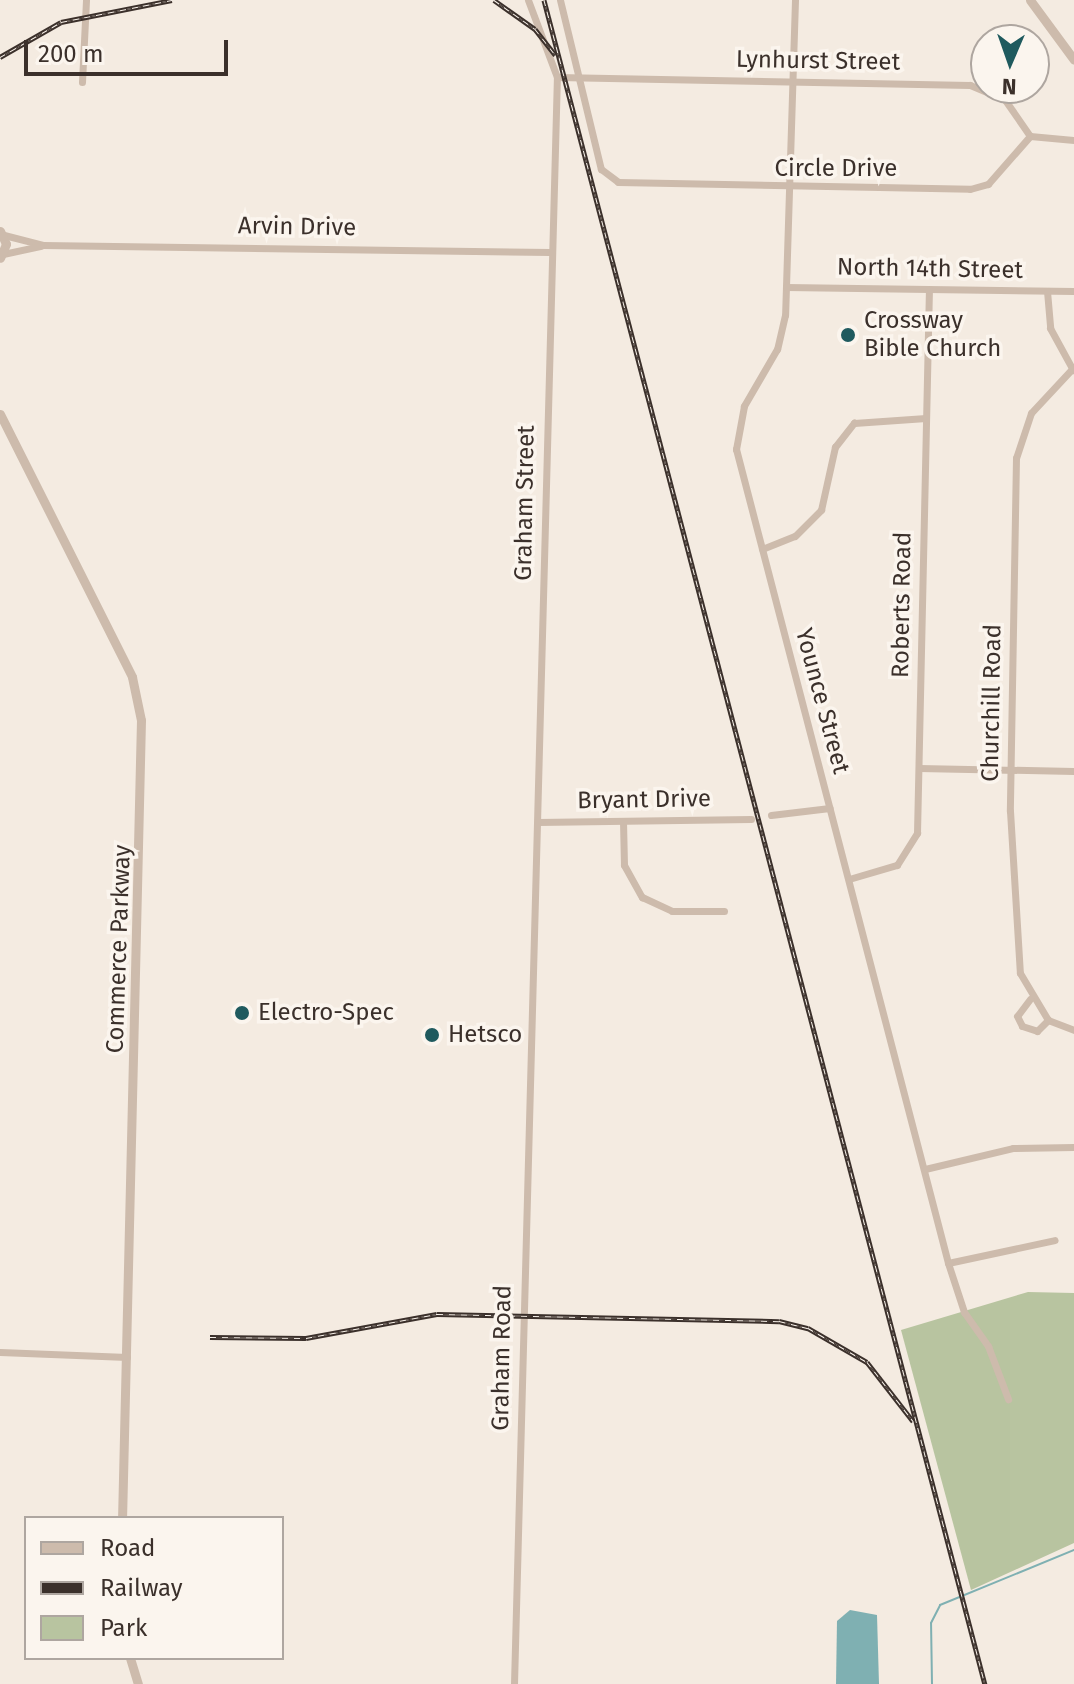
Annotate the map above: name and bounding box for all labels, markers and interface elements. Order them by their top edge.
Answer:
scale bar [28,24,232,74]
north arrow [970,24,1050,104]
text: 200 m [38,40,104,68]
street label: Lynhurst Street [736,45,900,77]
text: N [1001,73,1017,100]
street label: Circle Drive [775,155,897,183]
street label: Arvin Drive [238,212,356,242]
street label: North 14th Street [837,253,1023,285]
place label: Crossway Bible Church [864,307,1001,363]
marker: Crossway Bible Church [839,326,857,344]
street label: Graham Street [509,425,541,581]
street label: Roberts Road [886,532,918,678]
street label: Churchill Road [976,624,1008,782]
street label: Younce Street [789,625,855,777]
street label: Bryant Drive [577,784,711,816]
street label: Commerce Parkway [101,844,137,1054]
place label: Electro-Spec [258,999,394,1027]
marker: Electro-Spec [233,1004,251,1022]
place label: Hetsco [448,1021,522,1049]
marker: Hetsco [423,1026,441,1044]
street label: Graham Road [486,1285,518,1431]
legend [24,1516,284,1660]
text: Road [100,1534,155,1562]
text: Railway [100,1574,183,1602]
text: Park [100,1614,147,1642]

